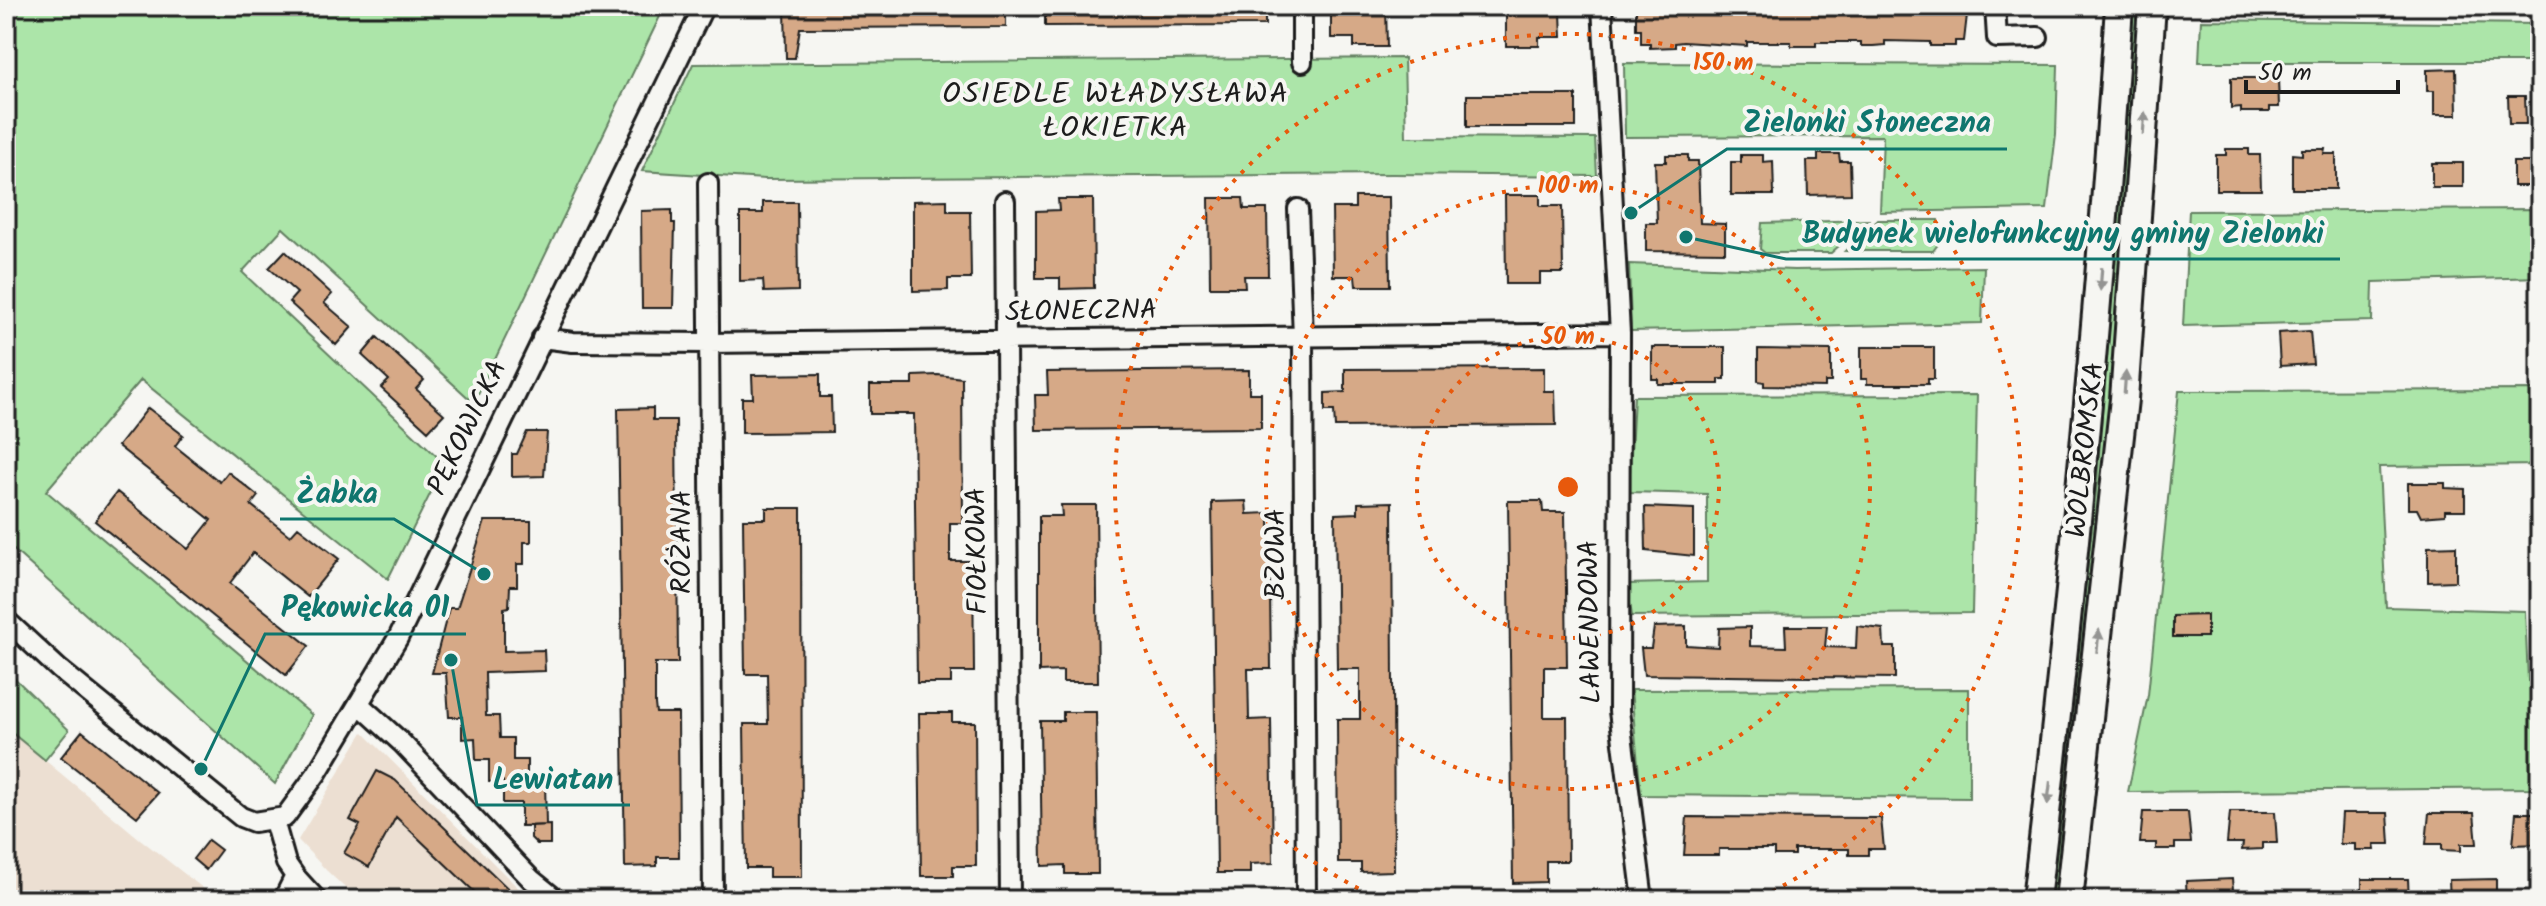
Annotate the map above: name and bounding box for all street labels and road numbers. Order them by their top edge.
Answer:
street label: SŁONECZNA [1005,288,1157,336]
street label: PĘKOWICKA [416,352,520,504]
street label: WOLBROMSKA [2054,360,2118,540]
street label: FIOŁKOWA [954,487,1002,615]
street label: RÓŻANA [660,490,705,594]
street label: BZOWA [1254,508,1299,600]
street label: LAWENDOWA [1567,540,1615,704]

